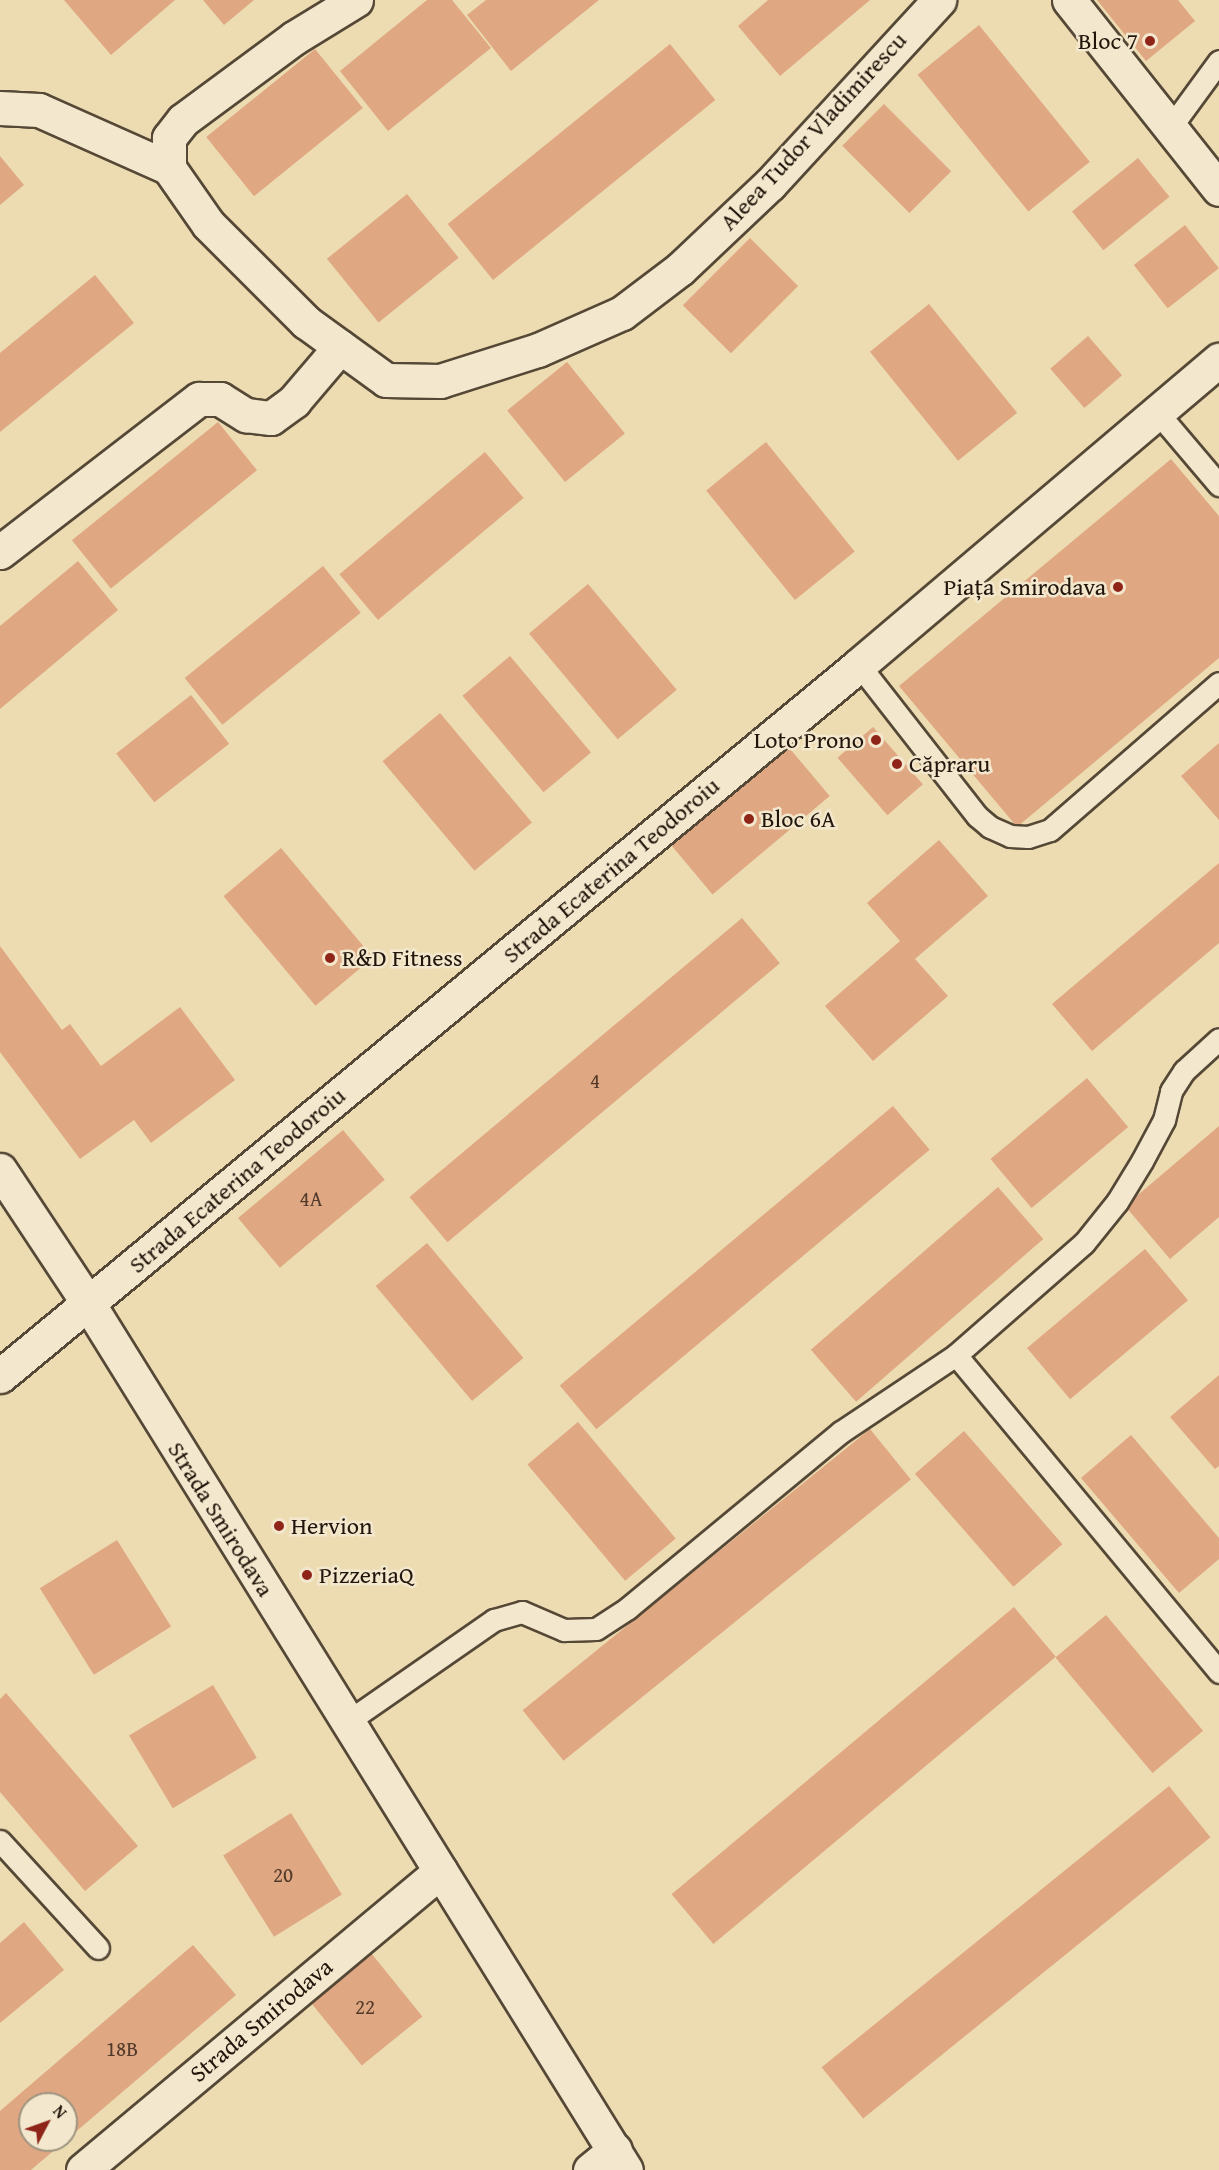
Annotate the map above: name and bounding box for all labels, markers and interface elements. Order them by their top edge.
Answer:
street label: Aleea Tudor Vladimirescu [714,26,912,236]
place label: Bloc 7 [1078,27,1138,55]
marker: Bloc 7 [1143,34,1157,48]
place label: Piața Smirodava [943,573,1106,601]
marker: Piața Smirodava [1111,580,1125,594]
place label: Loto Prono [754,726,864,754]
marker: Loto Prono [869,733,883,747]
place label: Căpraru [909,750,990,778]
marker: Căpraru [890,757,904,771]
street label: Strada Ecaterina Teodoroiu [497,771,725,969]
place label: Bloc 6A [761,805,836,833]
marker: Bloc 6A [742,812,756,826]
place label: R&D Fitness [342,944,463,972]
marker: R&D Fitness [323,951,337,965]
house number: 4 [590,1068,600,1094]
street label: Strada Ecaterina Teodoroiu [123,1081,351,1279]
house number: 4A [300,1186,322,1212]
street label: Strada Smirodava [162,1436,280,1602]
place label: Hervion [291,1512,372,1540]
marker: Hervion [272,1519,286,1533]
place label: PizzeriaQ [319,1561,413,1589]
marker: PizzeriaQ [300,1568,314,1582]
house number: 20 [273,1862,293,1888]
street label: Strada Smirodava [184,1952,338,2088]
house number: 22 [355,1994,375,2020]
house number: 18B [106,2036,138,2062]
north arrow [18,2092,78,2152]
text: N [48,2100,73,2123]

